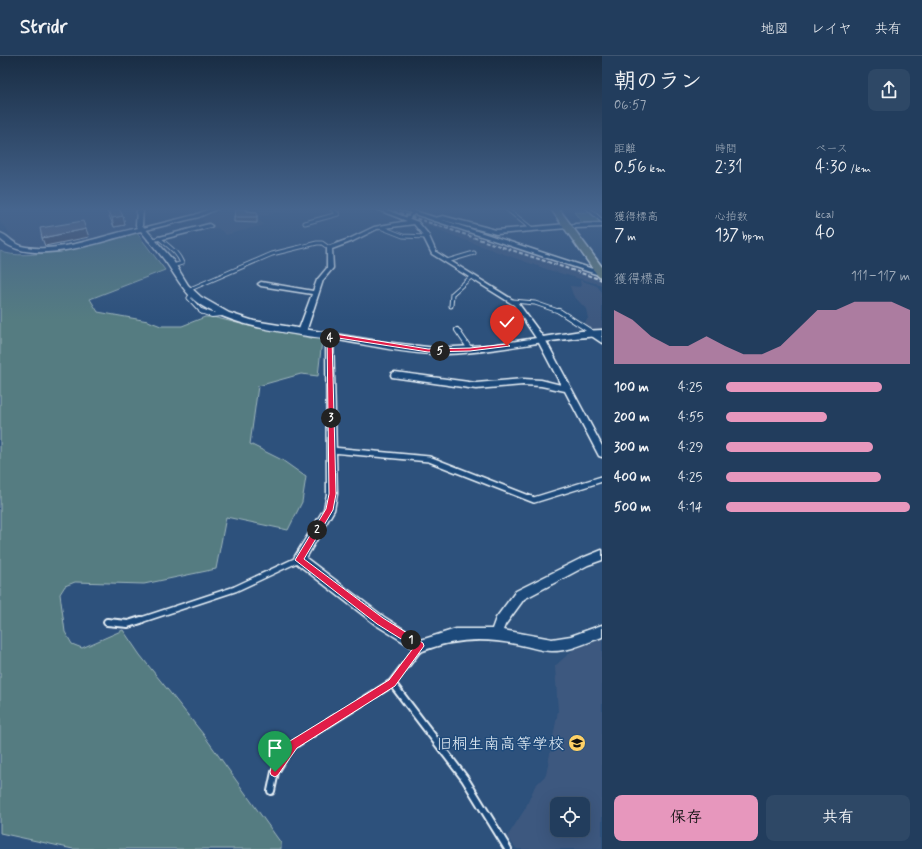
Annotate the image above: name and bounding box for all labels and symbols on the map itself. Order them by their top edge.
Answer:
pin [490,305,524,346]
pin: 4 [320,328,340,348]
pin: 5 [430,341,450,361]
pin: 3 [321,408,341,428]
pin: 2 [307,520,327,540]
pin: 1 [401,630,421,650]
pin [258,731,292,772]
school or university icon: 旧桐生南高等学校 [567,733,587,753]
place label: 旧桐生南高等学校 [436,734,564,755]

